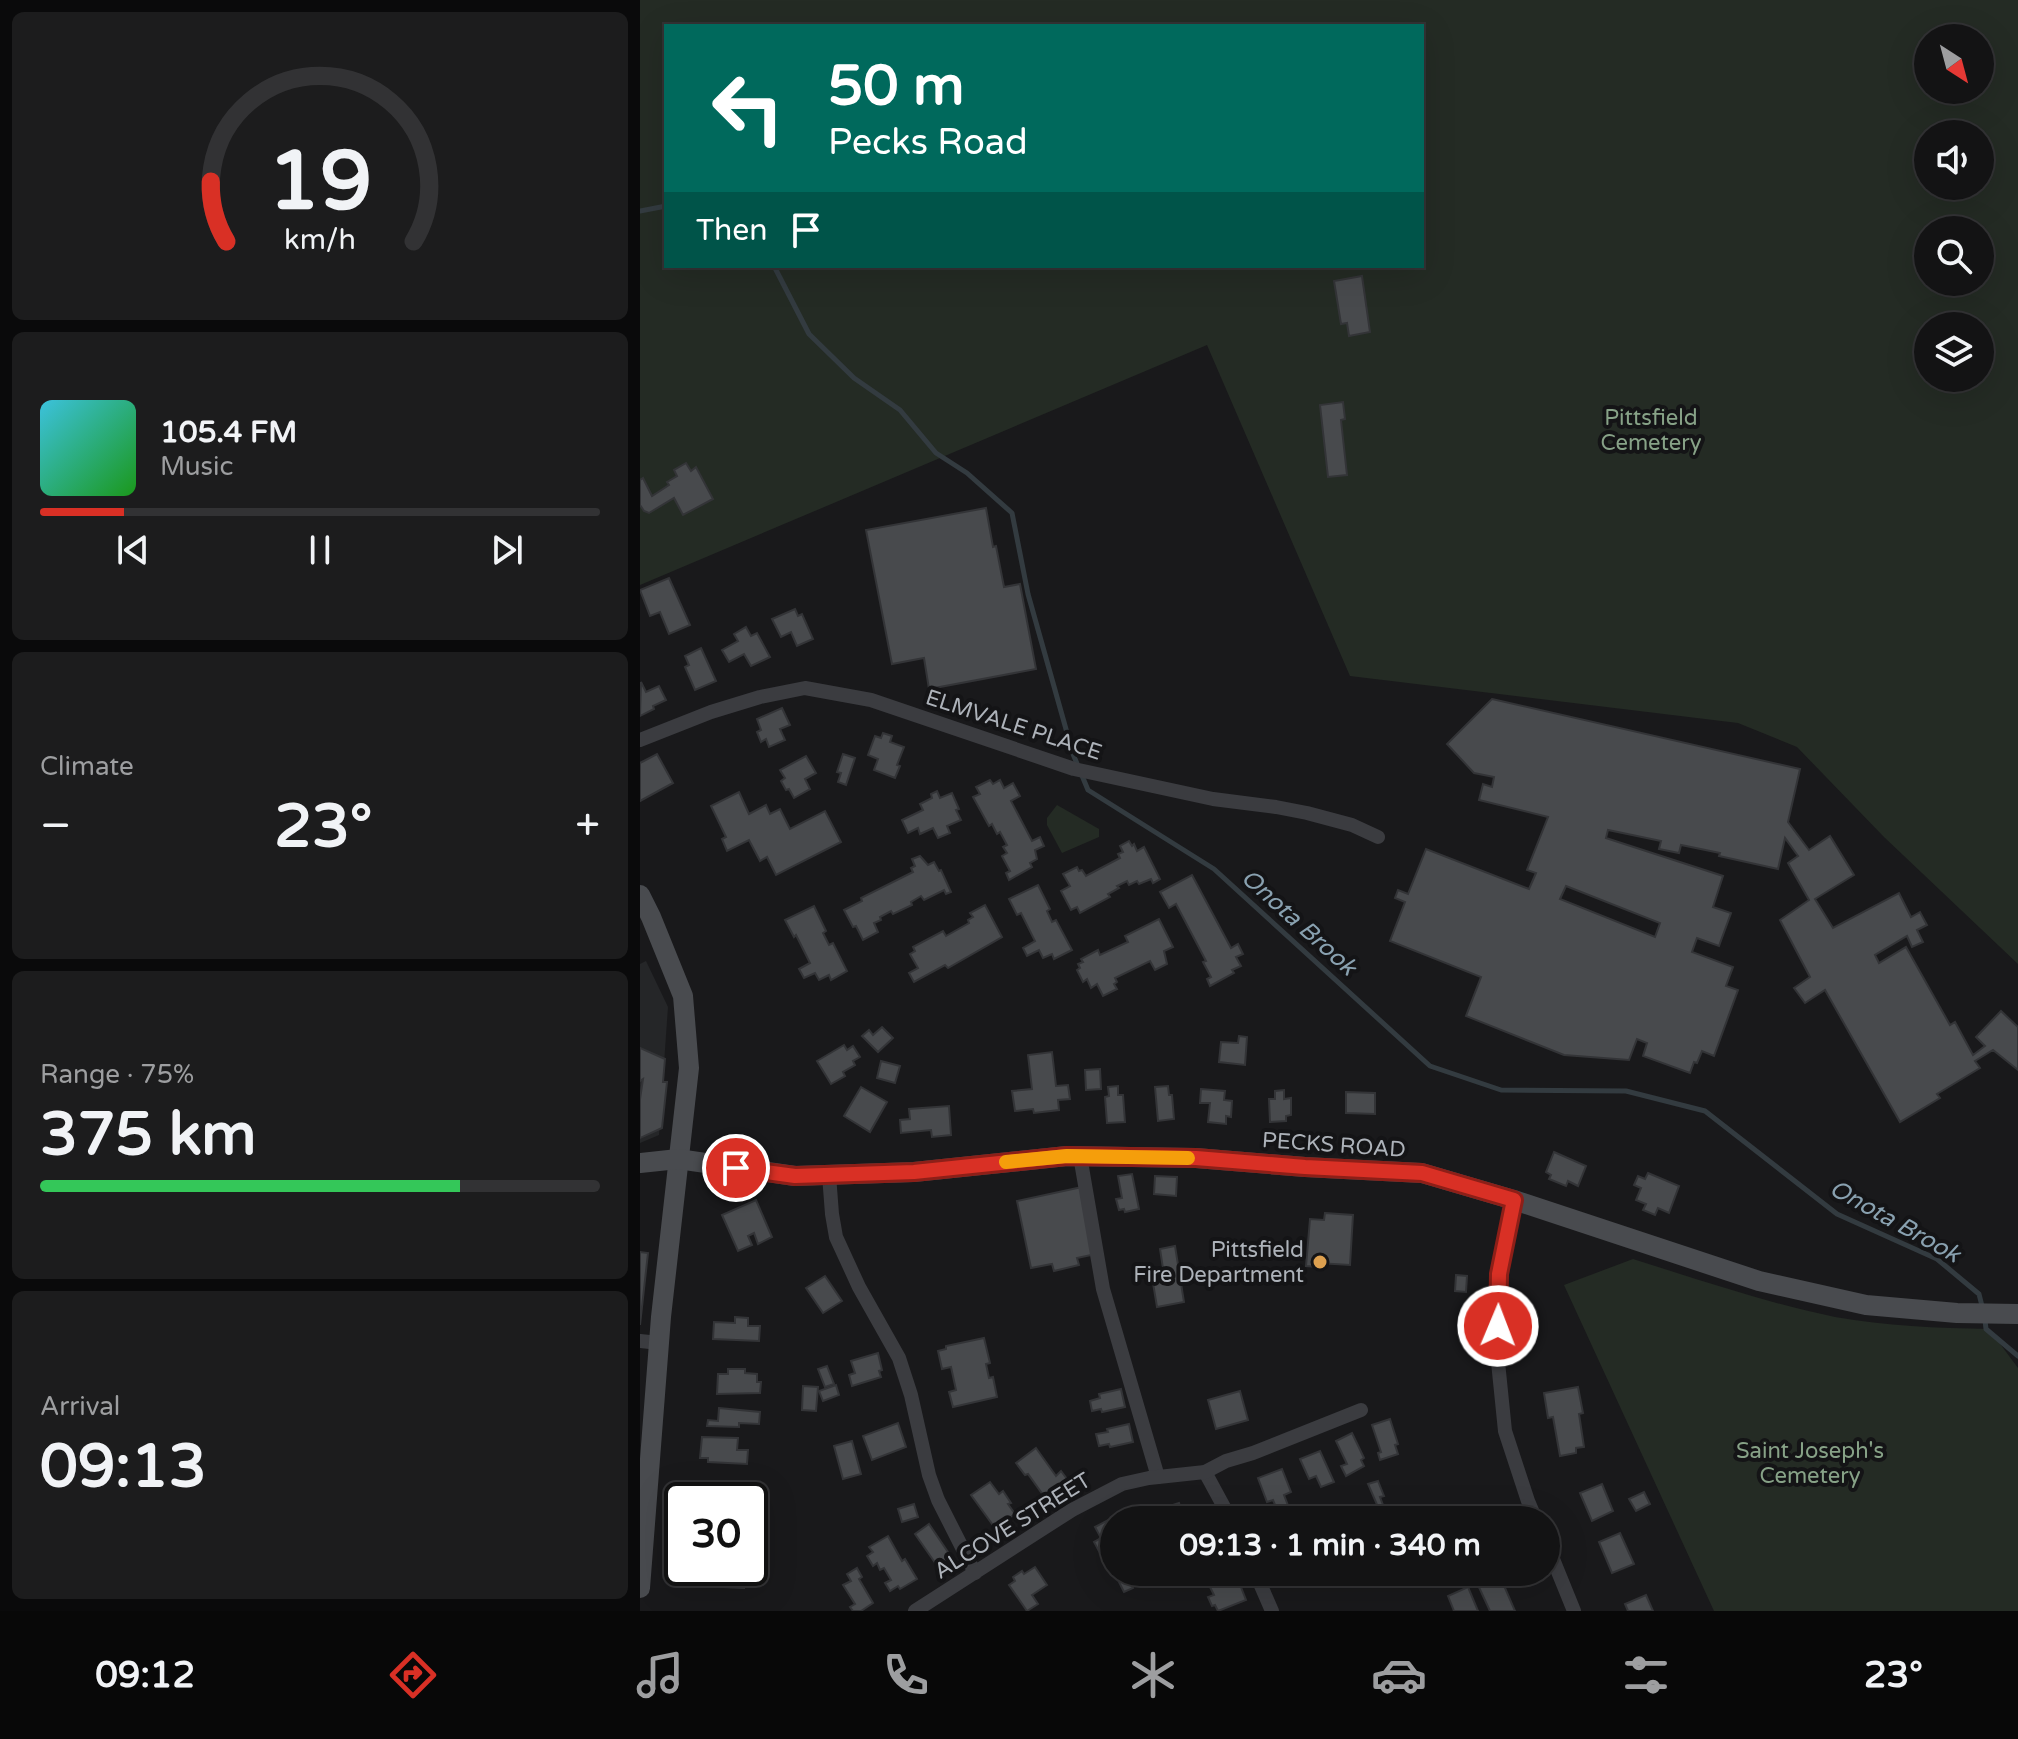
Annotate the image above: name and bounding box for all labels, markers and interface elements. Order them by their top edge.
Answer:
north arrow [1914,24,1994,104]
map controls [1914,24,1994,392]
text: 50 m [828,53,964,120]
icon: left [696,56,800,160]
button: sound [1914,120,1994,200]
text: Pecks Road [828,121,1028,164]
text: 19 [268,131,372,231]
icon: arrive [784,208,828,252]
text: Then [696,212,768,249]
button: search [1914,216,1994,296]
text: km/h [284,223,356,257]
button: layers [1914,312,1994,392]
park label: Pittsfield Cemetery [1601,405,1702,456]
text: 105.4 FM [160,414,297,451]
text: Music [160,451,233,482]
icon: previous [111,528,155,572]
icon: pause [298,528,342,572]
icon: next [485,528,529,572]
street label: ELMVALE PLACE [922,684,1105,766]
text: Climate [40,751,134,782]
text: 23° [274,791,372,863]
text: − [40,800,71,853]
text: + [575,800,600,853]
water label: Onota Brook [1235,863,1364,983]
text: Range · 75% [40,1059,194,1090]
text: 375 km [40,1099,256,1171]
street label: PECKS ROAD [1261,1127,1407,1163]
pin [702,1134,770,1202]
icon: arrive [714,1146,758,1190]
water label: Onota Brook [1824,1174,1967,1270]
place label: Pittsfield Fire Department [1133,1237,1304,1288]
marker: Pittsfield Fire Department [1311,1253,1329,1271]
position arrow [1456,1284,1540,1368]
text: Arrival [40,1391,120,1422]
text: 09:13 [40,1431,206,1503]
park label: Saint Joseph's Cemetery [1736,1438,1884,1489]
street label: ALCOVE STREET [929,1467,1096,1585]
speed limit sign: 30 [664,1482,768,1586]
text: 09:13 · 1 min · 340 m [1179,1527,1481,1564]
icon: directions [385,1647,441,1703]
icon: music [632,1647,688,1703]
icon: phone [878,1647,934,1703]
icon: climate [1125,1647,1181,1703]
icon: car [1371,1647,1427,1703]
icon: filters [1618,1647,1674,1703]
text: 09:12 [95,1654,195,1697]
text: 23° [1864,1654,1923,1697]

